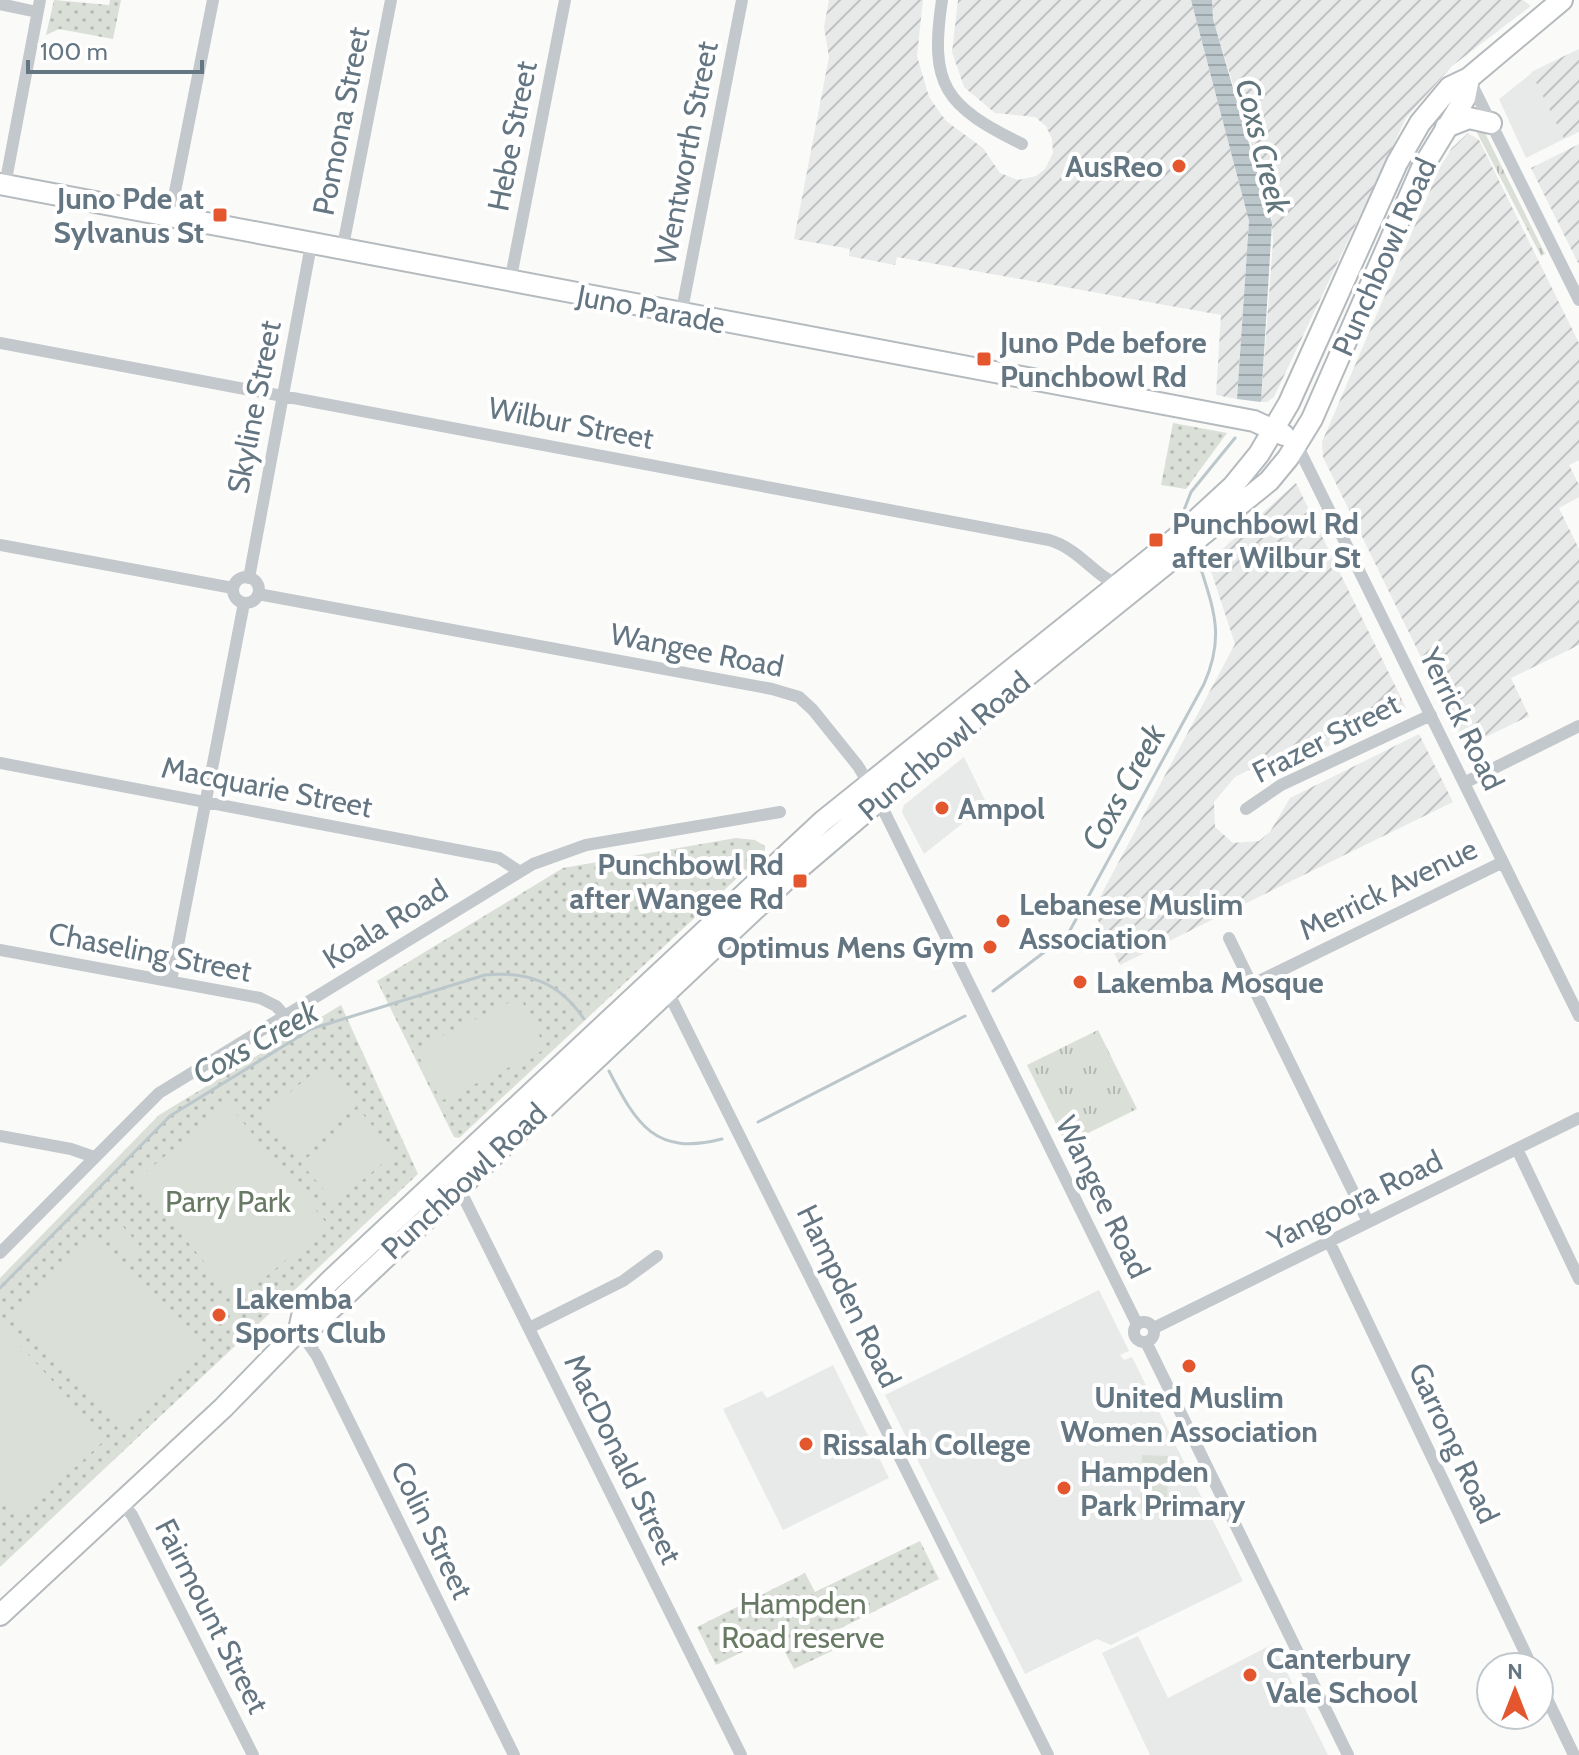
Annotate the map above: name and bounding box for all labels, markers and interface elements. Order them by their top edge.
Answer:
scale bar [28,24,202,74]
street label: Pomona Street [305,24,377,218]
text: 100 m [40,37,108,66]
street label: Wentworth Street [646,38,726,268]
street label: Hebe Street [479,58,545,214]
water label: Coxs Creek [1227,75,1299,219]
place label: AusReo [1065,148,1163,185]
street label: Punchbowl Road [1324,152,1444,362]
marker: AusReo [1170,157,1188,175]
place label: Juno Pde at Sylvanus St [54,180,204,251]
marker: Juno Pde at Sylvanus St [211,206,229,224]
street label: Juno Parade [573,276,728,341]
street label: Skyline Street [219,317,289,497]
place label: Juno Pde before Punchbowl Rd [999,324,1207,395]
marker: Juno Pde before Punchbowl Rd [975,350,993,368]
street label: Wilbur Street [485,389,657,457]
place label: Punchbowl Rd after Wilbur St [1172,505,1361,576]
marker: Punchbowl Rd after Wilbur St [1147,531,1165,549]
street label: Wangee Road [607,615,787,685]
street label: Yerrick Road [1411,641,1512,796]
street label: Punchbowl Road [851,663,1037,829]
street label: Frazer Street [1246,685,1406,791]
water label: Coxs Creek [1073,716,1174,857]
street label: Macquarie Street [158,748,376,826]
place label: Ampol [958,790,1045,827]
marker: Ampol [933,799,951,817]
street label: Merrick Avenue [1293,830,1483,948]
place label: Punchbowl Rd after Wangee Rd [569,846,784,917]
street label: Koala Road [316,871,454,977]
marker: Punchbowl Rd after Wangee Rd [791,872,809,890]
place label: Lebanese Muslim Association [1019,886,1243,957]
marker: Lebanese Muslim Association [994,912,1012,930]
street label: Chaseling Street [45,914,255,990]
place label: Optimus Mens Gym [717,929,974,966]
marker: Optimus Mens Gym [981,938,999,956]
place label: Lakemba Mosque [1096,964,1324,1001]
marker: Lakemba Mosque [1071,973,1089,991]
water label: Coxs Creek [185,991,326,1092]
street label: Punchbowl Road [373,1095,555,1267]
street label: Wangee Road [1048,1110,1158,1284]
street label: Yangoora Road [1261,1142,1448,1259]
park label: Parry Park [165,1183,292,1220]
street label: Hampden Road [789,1199,909,1393]
place label: Lakemba Sports Club [235,1280,386,1351]
marker: Lakemba Sports Club [210,1306,228,1324]
street label: MacDonald Street [556,1348,690,1570]
marker: United Muslim Women Association [1180,1357,1198,1375]
street label: Garrong Road [1401,1357,1507,1529]
place label: United Muslim Women Association [1060,1379,1318,1450]
place label: Rissalah College [822,1426,1031,1463]
marker: Rissalah College [797,1435,815,1453]
place label: Hampden Park Primary [1080,1453,1246,1524]
street label: Colin Street [383,1455,481,1605]
marker: Hampden Park Primary [1055,1479,1073,1497]
street label: Fairmount Street [147,1513,277,1719]
park label: Hampden Road reserve [721,1585,885,1656]
place label: Canterbury Vale School [1266,1640,1418,1711]
north arrow [1475,1651,1555,1731]
text: N [1507,1658,1523,1685]
marker: Canterbury Vale School [1241,1666,1259,1684]

